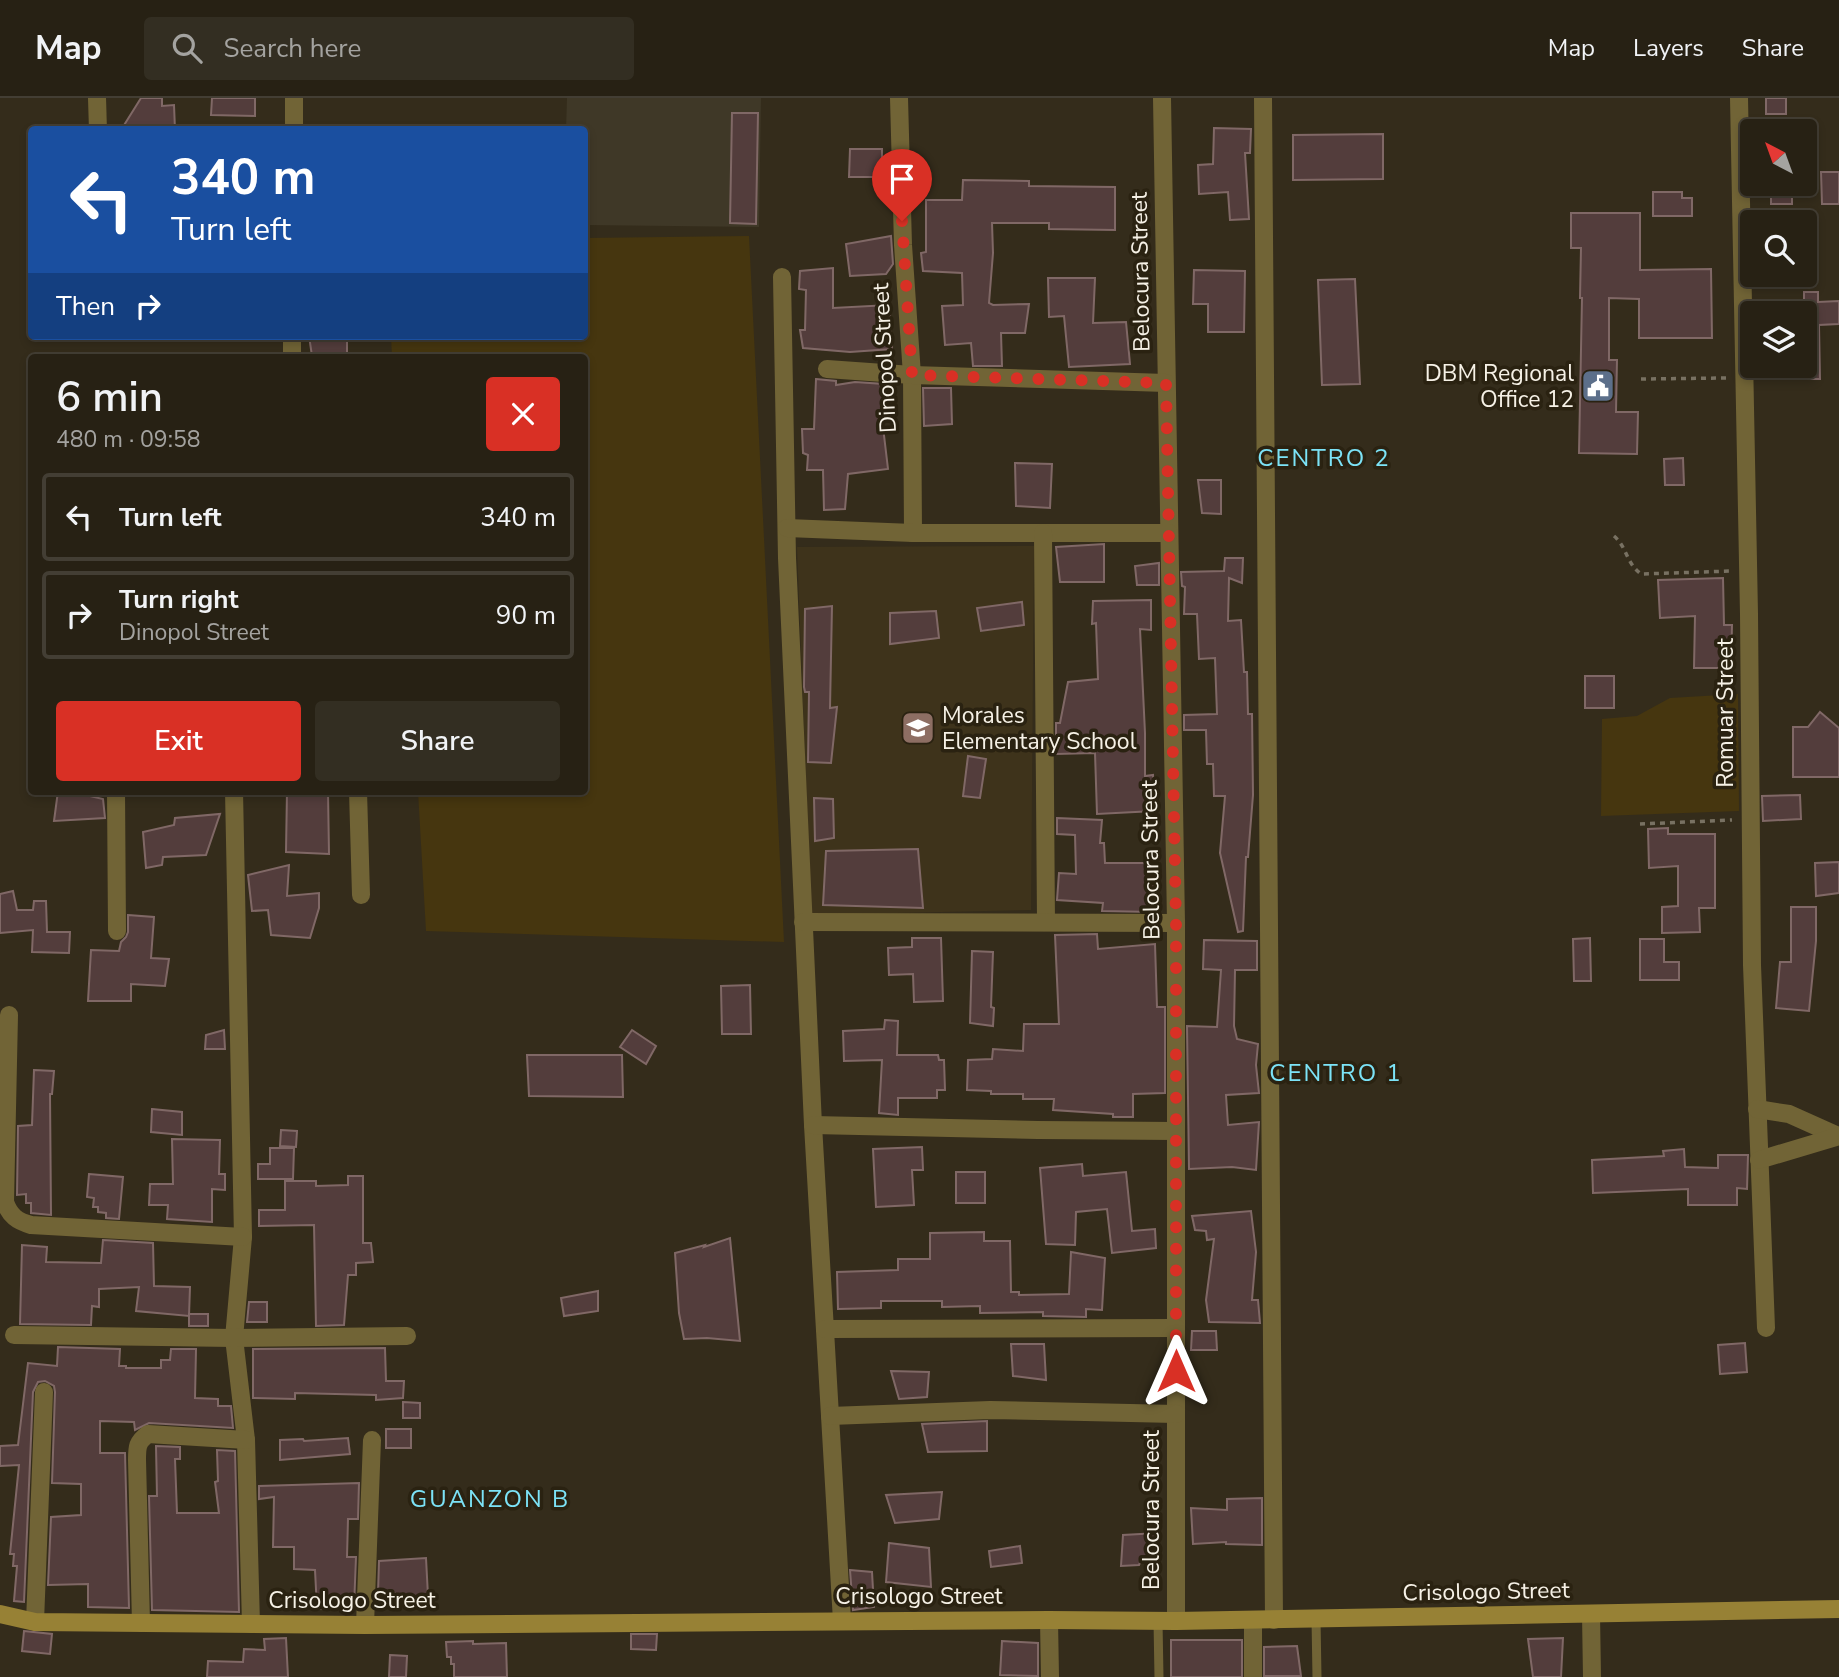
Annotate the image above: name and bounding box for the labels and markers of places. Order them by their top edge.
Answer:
pin [872,149,932,221]
place label: DBM Regional Office 12 [1425,358,1574,415]
public building icon: DBM Regional Office 12 [1579,367,1617,405]
place label: Morales Elementary School [942,700,1137,757]
school or university icon: Morales Elementary School [899,709,937,747]

